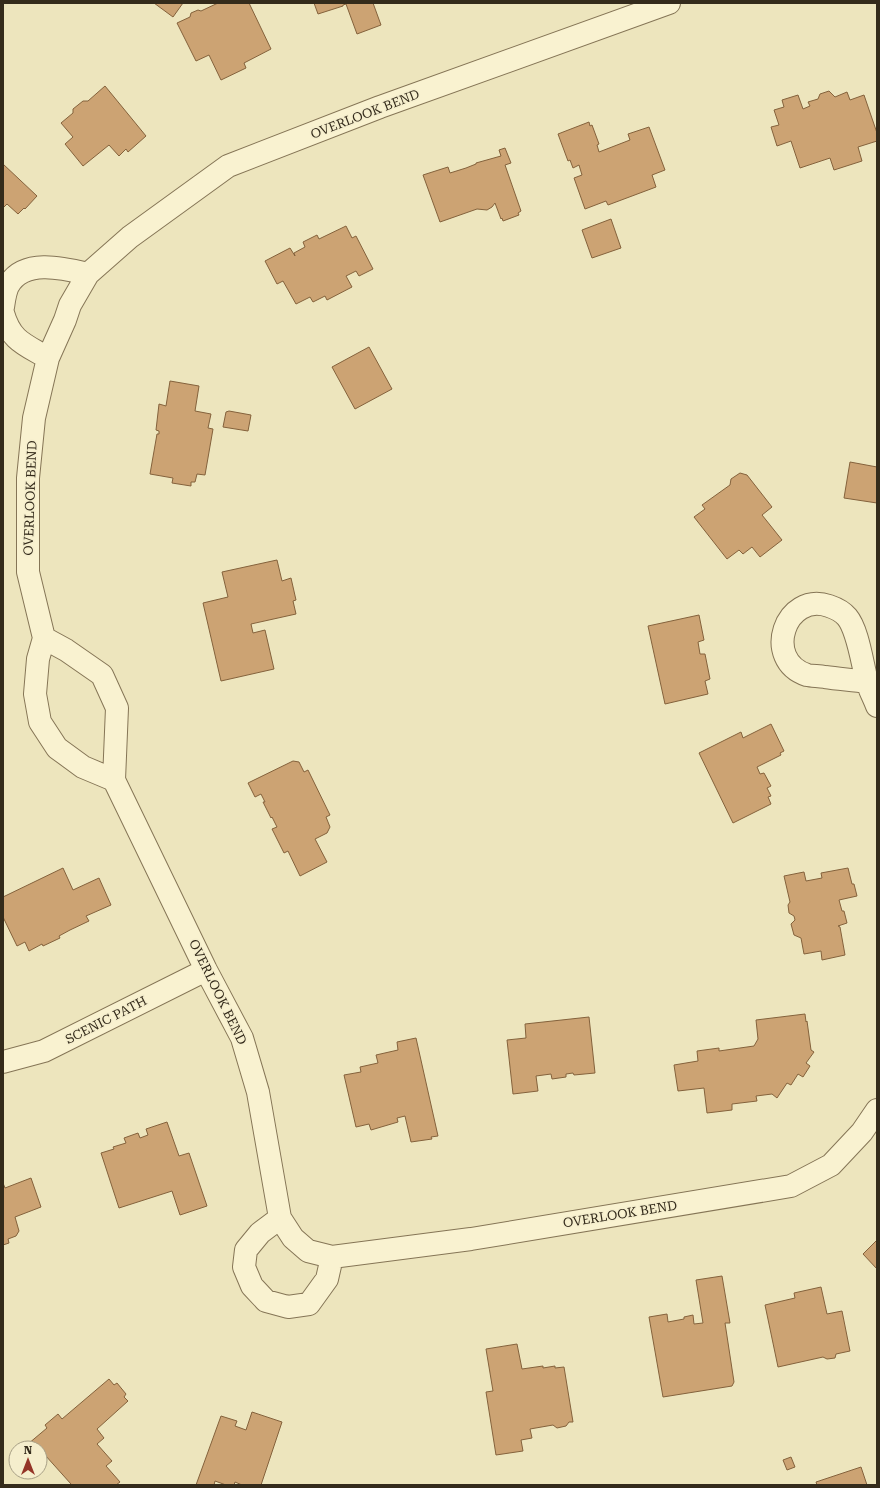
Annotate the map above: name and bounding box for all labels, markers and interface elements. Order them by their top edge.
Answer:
street label: OVERLOOK BEND [308,86,422,142]
street label: OVERLOOK BEND [20,440,40,556]
street label: OVERLOOK BEND [186,937,250,1047]
street label: SCENIC PATH [63,993,149,1047]
street label: OVERLOOK BEND [562,1198,678,1230]
north arrow [8,1440,48,1480]
text: N [24,1444,33,1457]

